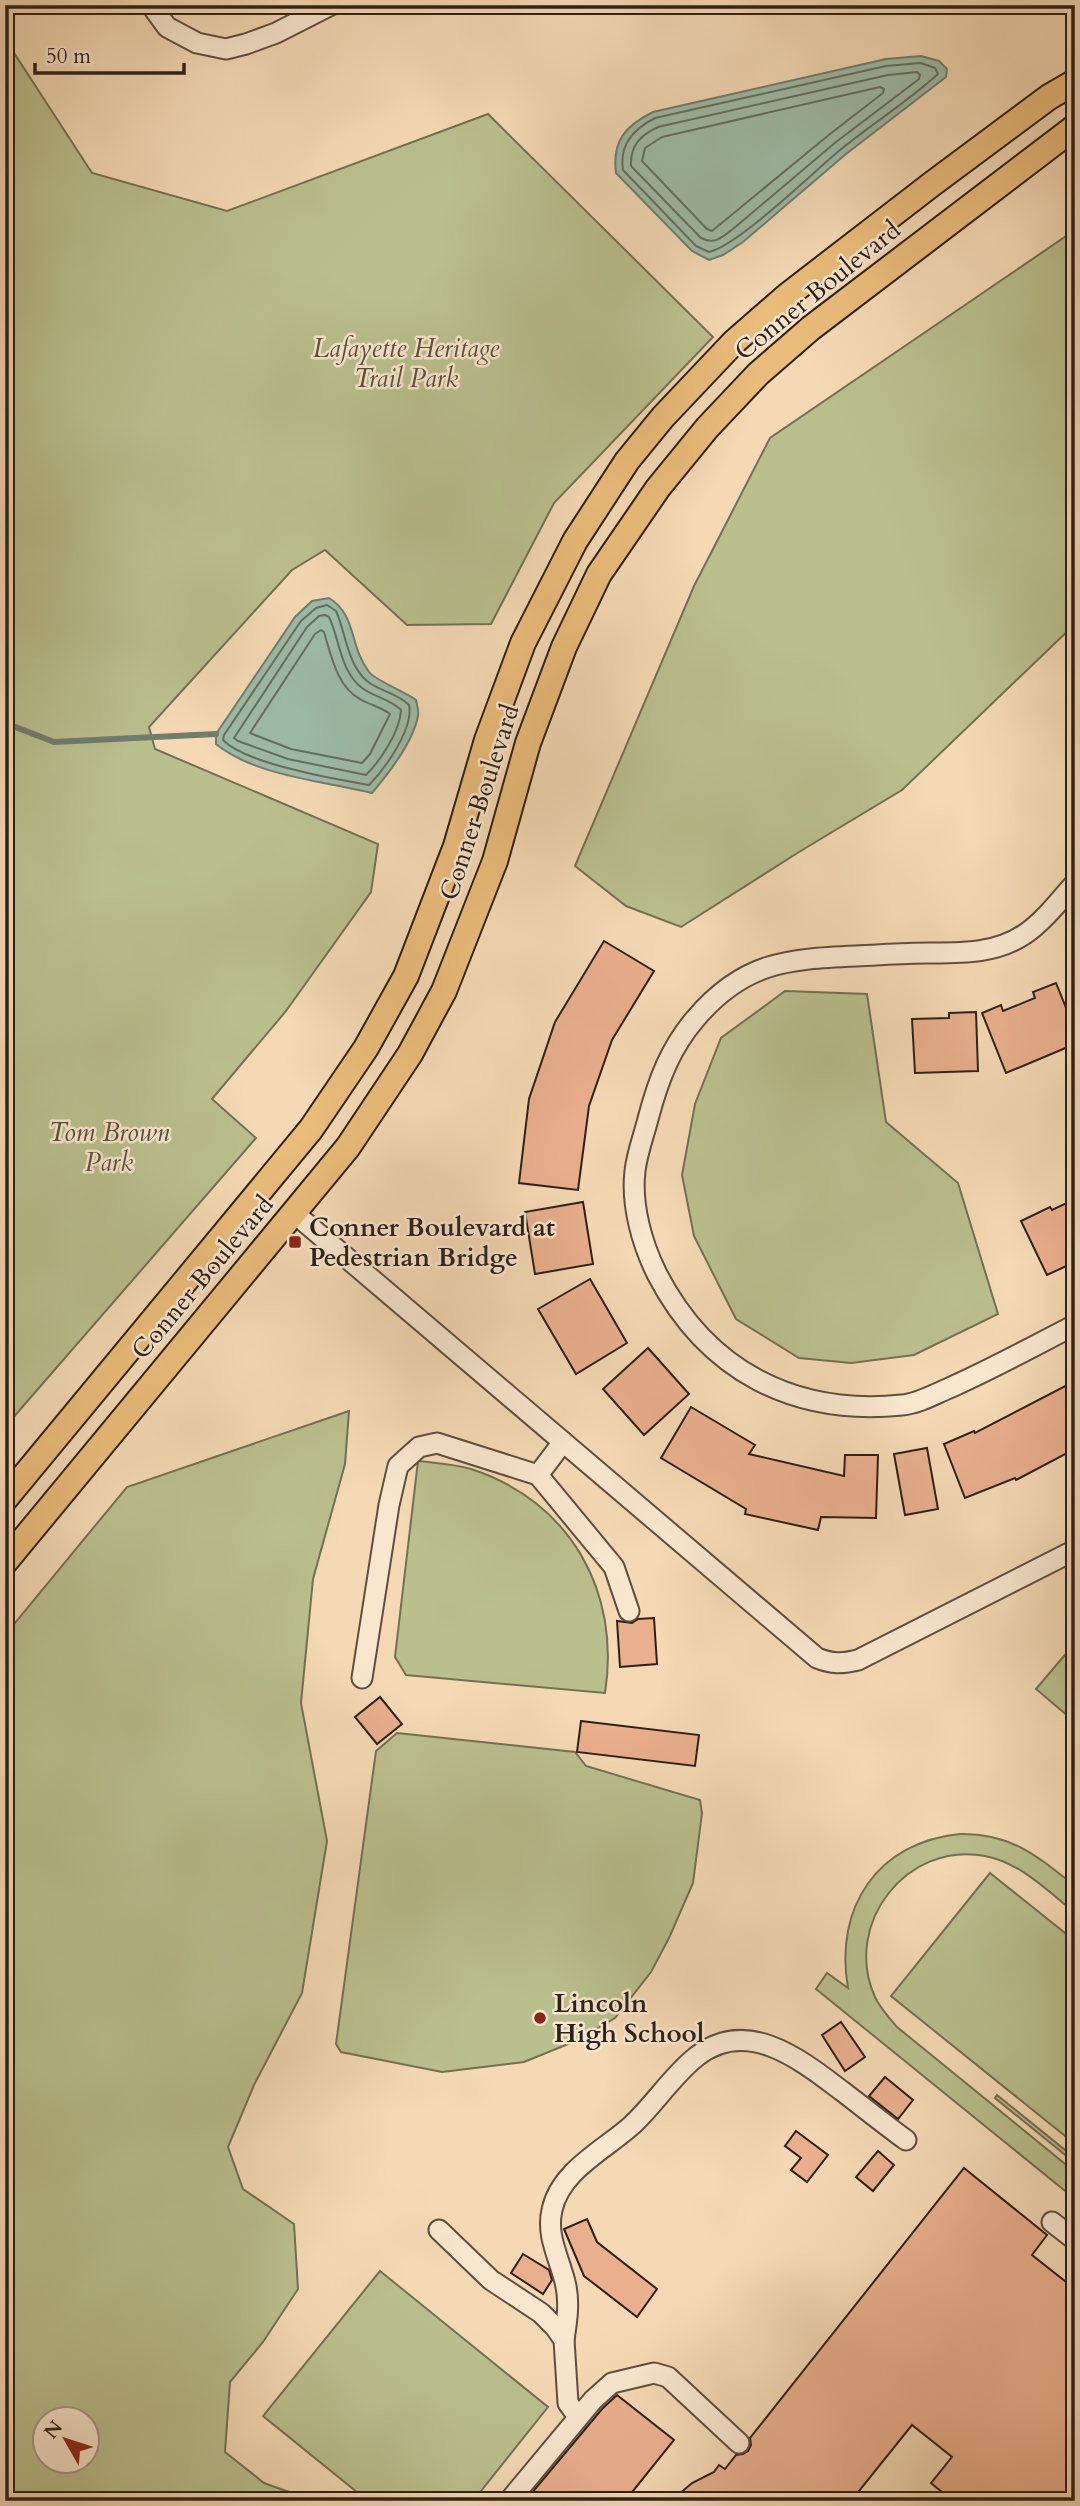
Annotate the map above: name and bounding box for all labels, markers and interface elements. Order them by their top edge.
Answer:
scale bar [35,32,184,76]
text: 50 m [46,42,91,71]
street label: Conner Boulevard [727,213,908,368]
park label: Lafayette Heritage Trail Park [313,331,500,396]
street label: Conner Boulevard [431,700,528,905]
park label: Tom Brown Park [49,1115,170,1180]
street label: Conner Boulevard [123,1188,281,1367]
place label: Conner Boulevard at Pedestrian Bridge [309,1210,555,1275]
marker: Conner Boulevard at Pedestrian Bridge [287,1234,303,1250]
place label: Lincoln High School [554,1986,705,2051]
marker: Lincoln High School [532,2010,548,2026]
north arrow [32,2404,102,2474]
text: N [38,2415,69,2445]

